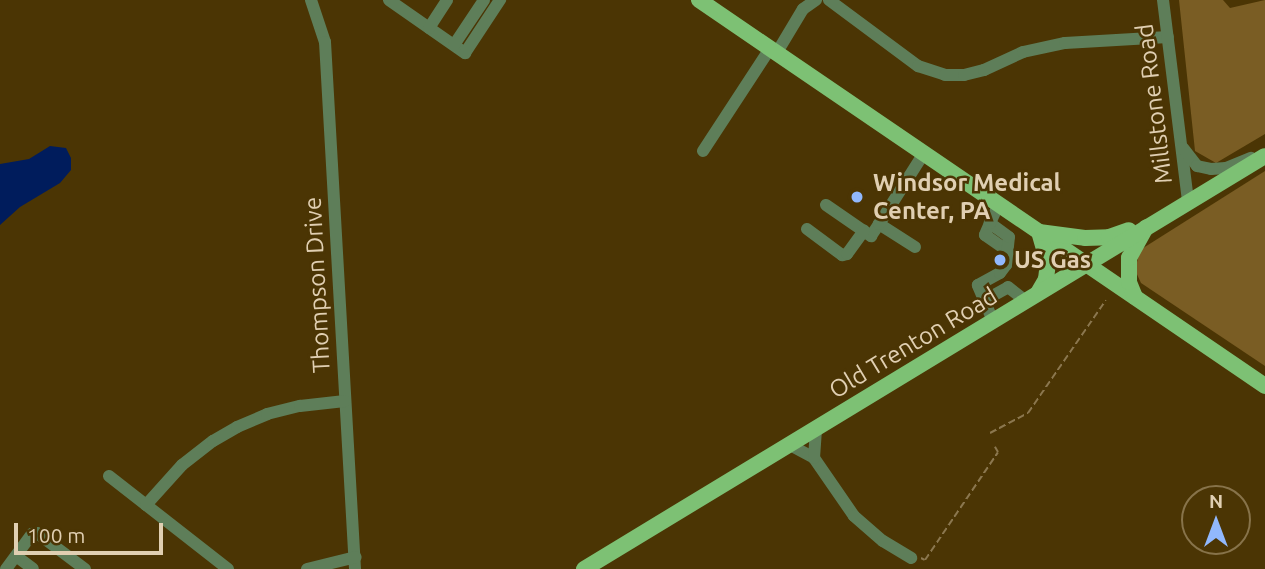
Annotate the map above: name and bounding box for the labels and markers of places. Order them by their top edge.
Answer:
place label: Windsor Medical Center, PA [873,169,1061,225]
marker: Windsor Medical Center, PA [847,187,867,207]
place label: US Gas [1014,246,1091,274]
marker: US Gas [992,252,1008,268]

